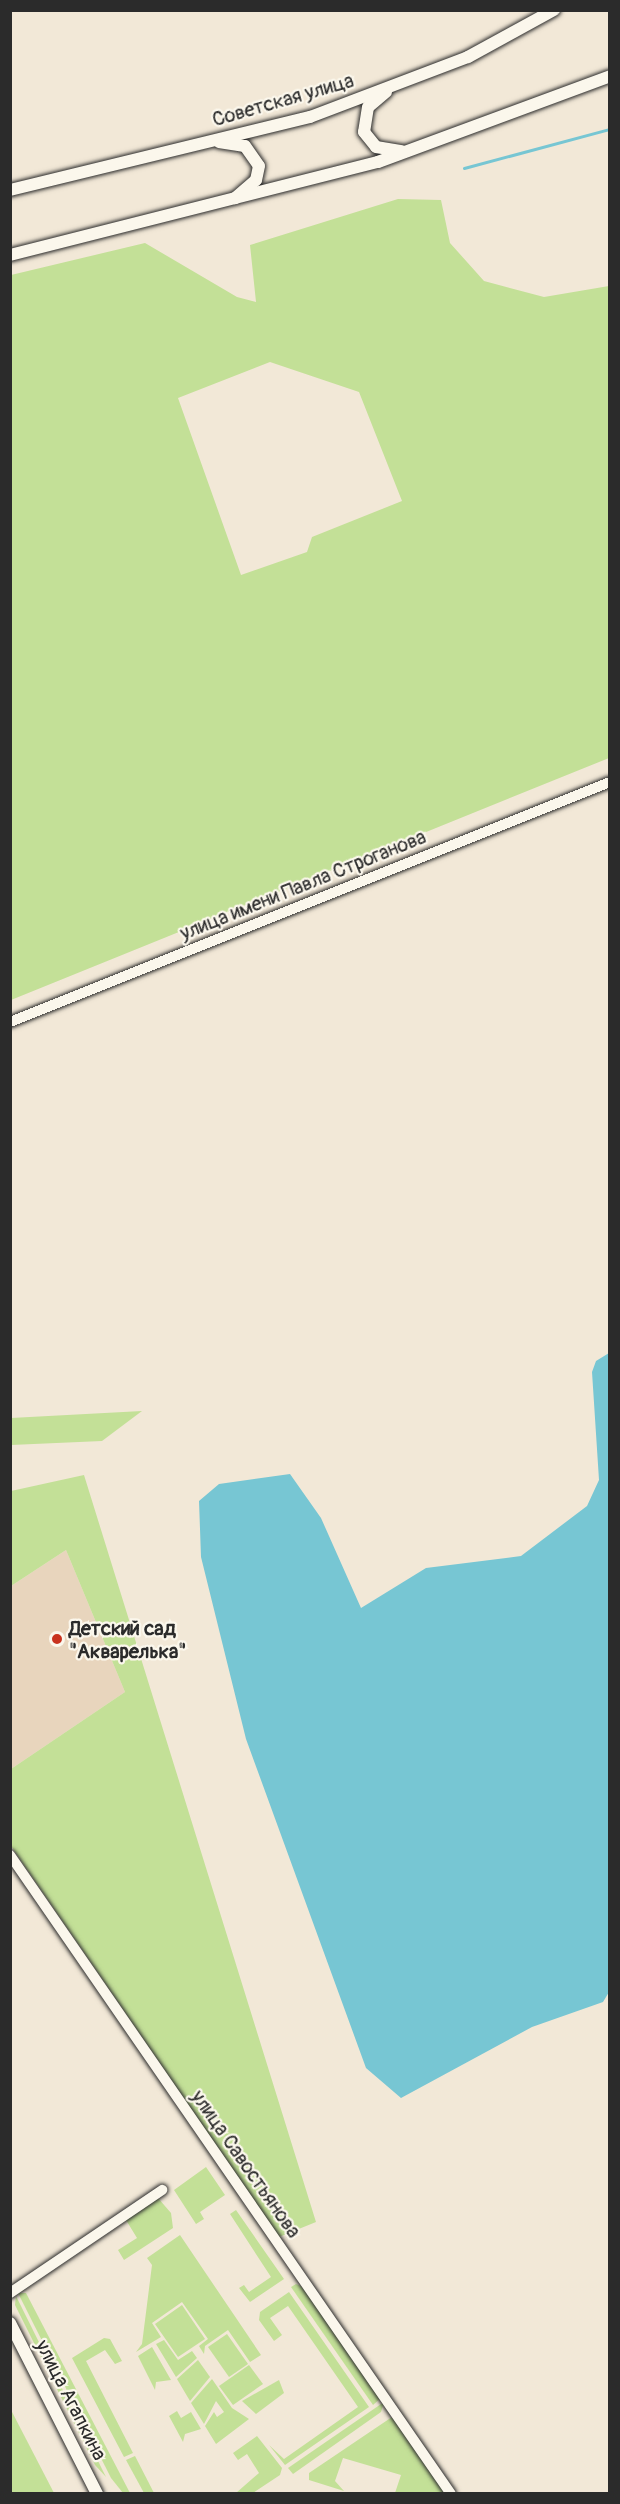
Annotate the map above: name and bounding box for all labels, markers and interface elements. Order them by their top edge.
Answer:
street label: Советская улица [209,68,357,132]
street label: улица имени Павла Строганова [177,825,429,945]
place label: Детский сад "Акварелька" [69,1616,186,1663]
marker: Детский сад "Акварелька" [50,1632,64,1646]
street label: улица Савостьянова [186,2086,306,2242]
street label: улица Агапкина [30,2336,112,2464]

